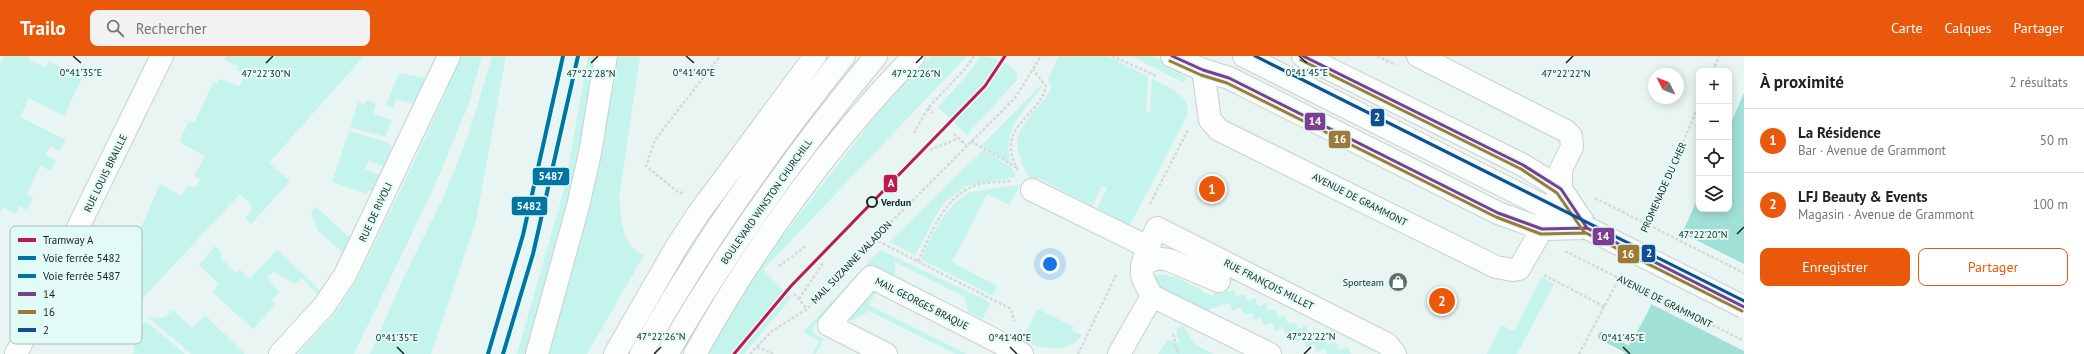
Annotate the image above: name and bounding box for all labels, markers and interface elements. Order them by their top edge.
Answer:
search box [90,10,370,46]
text: Trailo [20,16,66,40]
icon: search [104,17,126,39]
text: Rechercher [136,19,207,38]
text: Carte [1891,19,1923,37]
text: Calques [1945,19,1991,37]
text: Partager [2013,19,2064,37]
text: 0°41'35"E [60,66,102,79]
text: 0°41'40"E [673,66,715,79]
text: 0°41'45"E [1286,66,1328,79]
text: 47°22'30"N [241,67,291,80]
text: 47°22'28"N [566,67,616,80]
text: 47°22'26"N [891,67,941,80]
text: 47°22'22"N [1541,67,1591,80]
north arrow [1648,68,1684,104]
map controls [1696,68,1732,212]
button: + [1696,68,1732,104]
text: À proximité [1760,71,1844,93]
text: 2 résultats [2009,74,2068,91]
button: − [1696,104,1732,140]
line badge: 2 [1370,108,1385,127]
text: 2 [1374,110,1380,124]
line badge: 14 [1304,112,1326,131]
text: 14 [1309,114,1322,128]
text: La Résidence [1798,123,1881,142]
line badge: 16 [1328,130,1351,149]
street label: RUE LOUIS BRAILLE [81,132,130,214]
text: 16 [1334,132,1346,146]
text: 1 [1769,132,1777,149]
text: 50 m [2040,132,2068,149]
street label: BOULEVARD WINSTON CHURCHILL [718,136,815,267]
street label: PROMENADE DU CHER [1638,140,1689,235]
button: locate [1696,140,1732,176]
text: Bar · Avenue de Grammont [1798,142,1946,159]
line badge: 5487 [532,167,570,186]
text: 5487 [539,169,563,183]
street label: AVENUE DE GRAMMONT [1310,170,1410,229]
line badge: A [883,174,898,193]
pin: 1 [1199,174,1225,204]
text: A [888,176,895,190]
button: layers [1696,176,1732,212]
street label: RUE DE RIVOLI [356,180,395,244]
text: LFJ Beauty & Events [1798,187,1928,206]
line badge: 5482 [511,196,548,216]
marker: Verdun [866,196,878,208]
place label: Verdun [880,196,911,209]
text: 2 [1769,196,1777,213]
text: 100 m [2033,196,2068,213]
text: 5482 [517,199,541,213]
text: Magasin · Avenue de Grammont [1798,206,1974,223]
street label: MAIL SUZANNE VALADON [808,218,894,307]
legend [10,226,142,344]
line badge: 14 [1592,227,1615,246]
text: 47°22'20"N [1678,228,1728,241]
text: 14 [1597,229,1610,243]
text: Tramway A [43,233,94,247]
line badge: 16 [1617,244,1640,264]
line badge: 2 [1641,244,1656,263]
text: 2 [1646,246,1652,260]
text: 16 [1622,247,1634,261]
button: Enregistrer [1760,248,1910,286]
button: Partager [1918,248,2068,286]
text: Voie ferrée 5482 [42,251,120,265]
your location [1040,254,1060,274]
street label: RUE FRANÇOIS MILLET [1222,256,1316,313]
text: Voie ferrée 5487 [42,269,120,283]
shop icon: Sporteam [1387,271,1409,293]
street label: AVENUE DE GRAMMONT [1615,272,1715,331]
street label: MAIL GEORGES BRAQUE [873,274,971,333]
place label: Sporteam [1343,276,1384,289]
pin: 2 [1429,286,1455,316]
text: 14 [43,287,55,301]
text: 16 [43,305,55,319]
text: 2 [43,323,49,337]
text: 47°22'26"N [636,330,686,343]
text: 47°22'22"N [1286,330,1336,343]
text: 0°41'35"E [376,331,418,344]
text: 0°41'40"E [989,331,1031,344]
text: 0°41'45"E [1602,331,1644,344]

